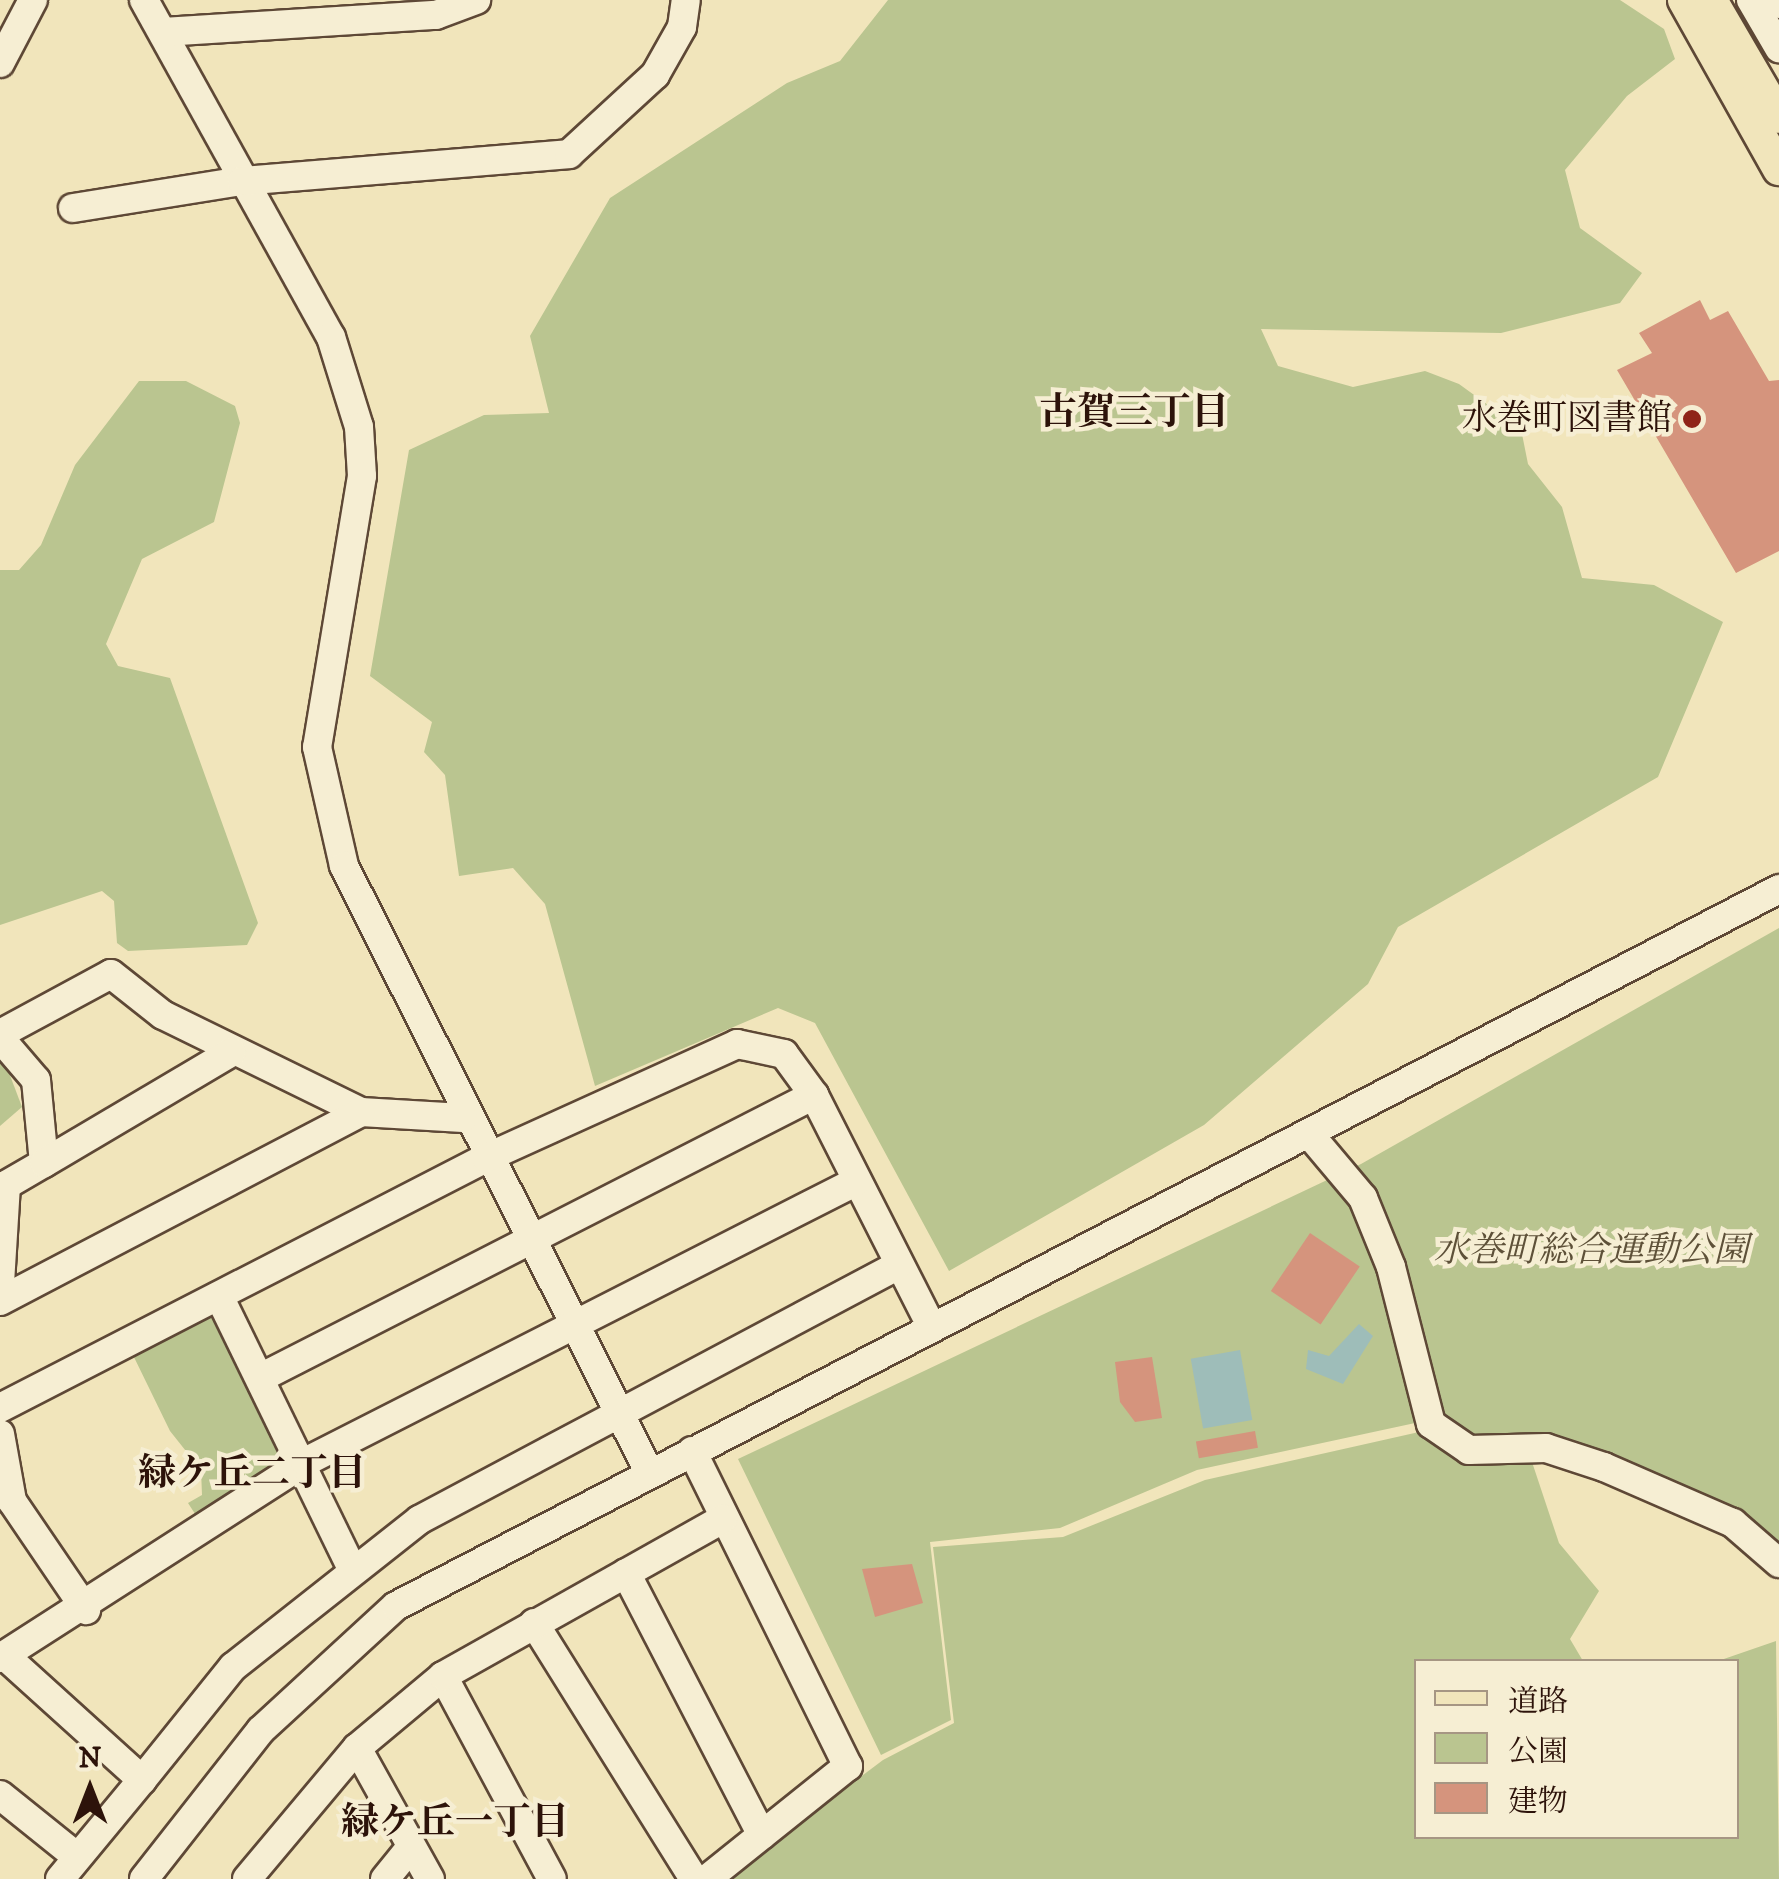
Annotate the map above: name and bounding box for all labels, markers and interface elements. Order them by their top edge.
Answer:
district label: 古賀三丁目 [1039,391,1229,437]
place label: 水巻町図書館 [1462,398,1672,440]
marker: 水巻町図書館 [1681,408,1703,430]
park label: 水巻町総合運動公園 [1434,1230,1748,1272]
district label: 緑ケ丘二丁目 [138,1452,366,1498]
legend [1414,1659,1739,1839]
text: 道路 [1508,1684,1568,1721]
text: 公園 [1508,1734,1568,1771]
north arrow [40,1739,140,1839]
text: N [79,1741,101,1776]
text: 建物 [1508,1784,1568,1821]
district label: 緑ケ丘一丁目 [341,1801,569,1847]

